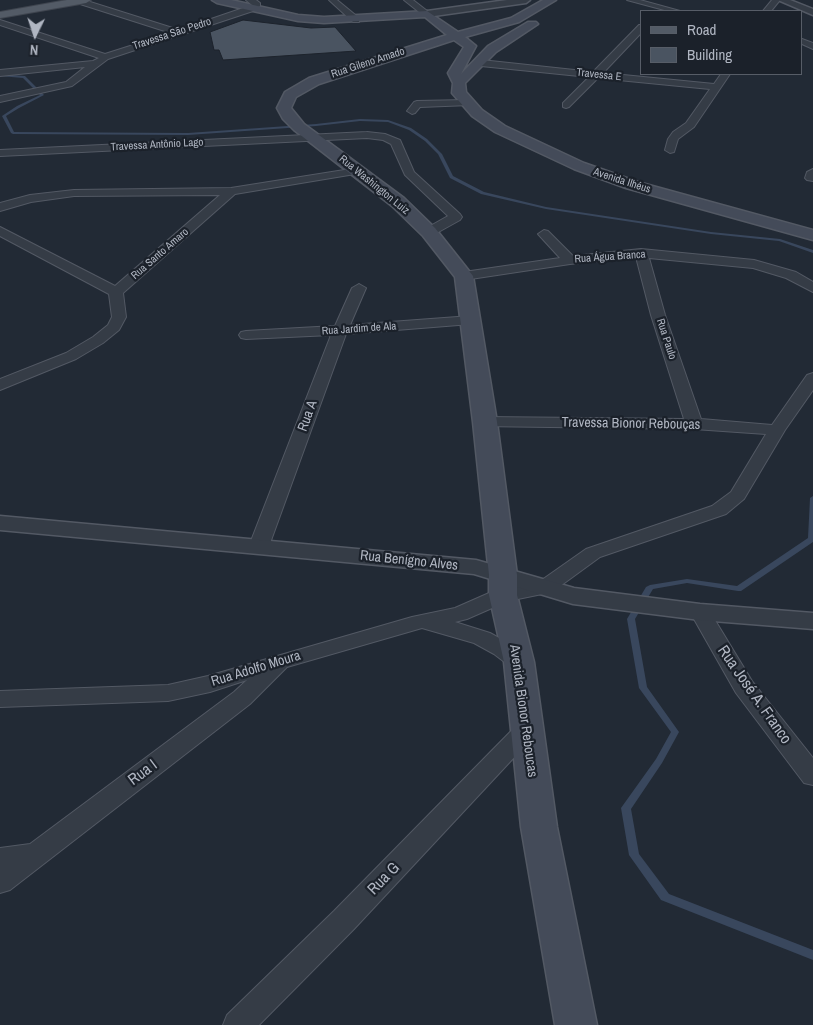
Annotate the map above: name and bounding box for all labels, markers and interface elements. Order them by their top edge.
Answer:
north arrow [10,10,60,60]
legend [640,10,803,75]
street label: Travessa São Pedro [131,15,213,53]
text: Road [687,19,716,40]
text: N [29,41,39,59]
text: Building [687,44,732,65]
street label: Rua Gileno Amado [329,45,407,81]
street label: Travessa E [576,66,622,84]
street label: Travessa Antônio Lago [110,136,204,154]
street label: Rua Washington Luiz [336,153,412,217]
street label: Avenida Ilhéus [592,166,652,196]
street label: Rua Santo Amaro [129,225,191,283]
street label: Rua Água Branca [574,248,646,266]
street label: Rua Paulo [653,317,679,361]
street label: Rua Jardim de Ala [321,320,397,338]
street label: Rua A [295,398,321,434]
street label: Travessa Bionor Rebouças [562,414,700,434]
street label: Rua Benígno Alves [359,548,459,574]
street label: Rua José A. Franco [713,642,795,748]
street label: Avenida Bionor Reboucas [505,644,541,778]
street label: Rua Adolfo Moura [209,647,303,691]
street label: Rua I [125,756,161,790]
street label: Rua G [364,859,404,899]

